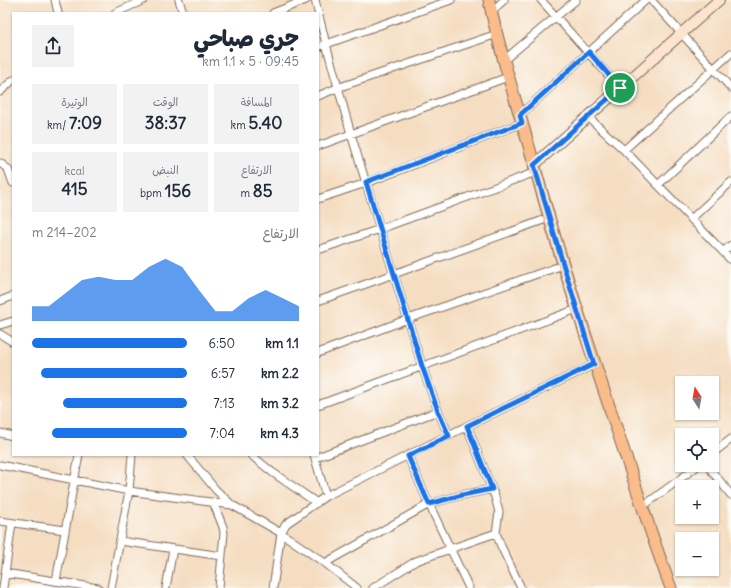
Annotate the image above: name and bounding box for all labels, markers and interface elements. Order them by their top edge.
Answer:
text: جري صباحي [193,24,299,52]
button: share [32,25,74,67]
text: 09:45 · 5 × 1.1 km [202,53,299,70]
pin [603,71,637,105]
icon: arrive [609,77,631,99]
text: الوتيرة [61,95,88,109]
text: الوقت [153,95,178,109]
text: المسافة [241,95,272,109]
text: 7:09 [69,112,102,134]
text: 38:37 [145,112,186,134]
text: 5.40 [248,112,282,134]
text: /km [47,118,69,132]
text: km [231,118,248,132]
text: النبض [152,163,179,177]
text: الارتفاع [241,163,272,177]
text: kcal [65,164,84,178]
text: 415 [61,178,88,200]
text: 156 [165,180,191,202]
text: 85 [253,180,272,202]
text: bpm [140,186,165,200]
text: m [241,186,253,200]
text: 202–214 m [32,224,97,241]
text: الارتفاع [263,225,299,242]
text: 6:50 [209,335,235,352]
text: 1.1 km [265,335,299,352]
text: 6:57 [211,365,235,382]
text: 2.2 km [261,365,299,382]
north arrow [675,376,719,420]
map controls [675,376,719,576]
text: 7:13 [213,395,235,412]
text: 3.2 km [261,395,299,412]
text: 7:04 [210,425,235,442]
text: 4.3 km [260,425,299,442]
button: locate [675,428,719,472]
button: + [675,480,719,524]
button: − [675,532,719,576]

